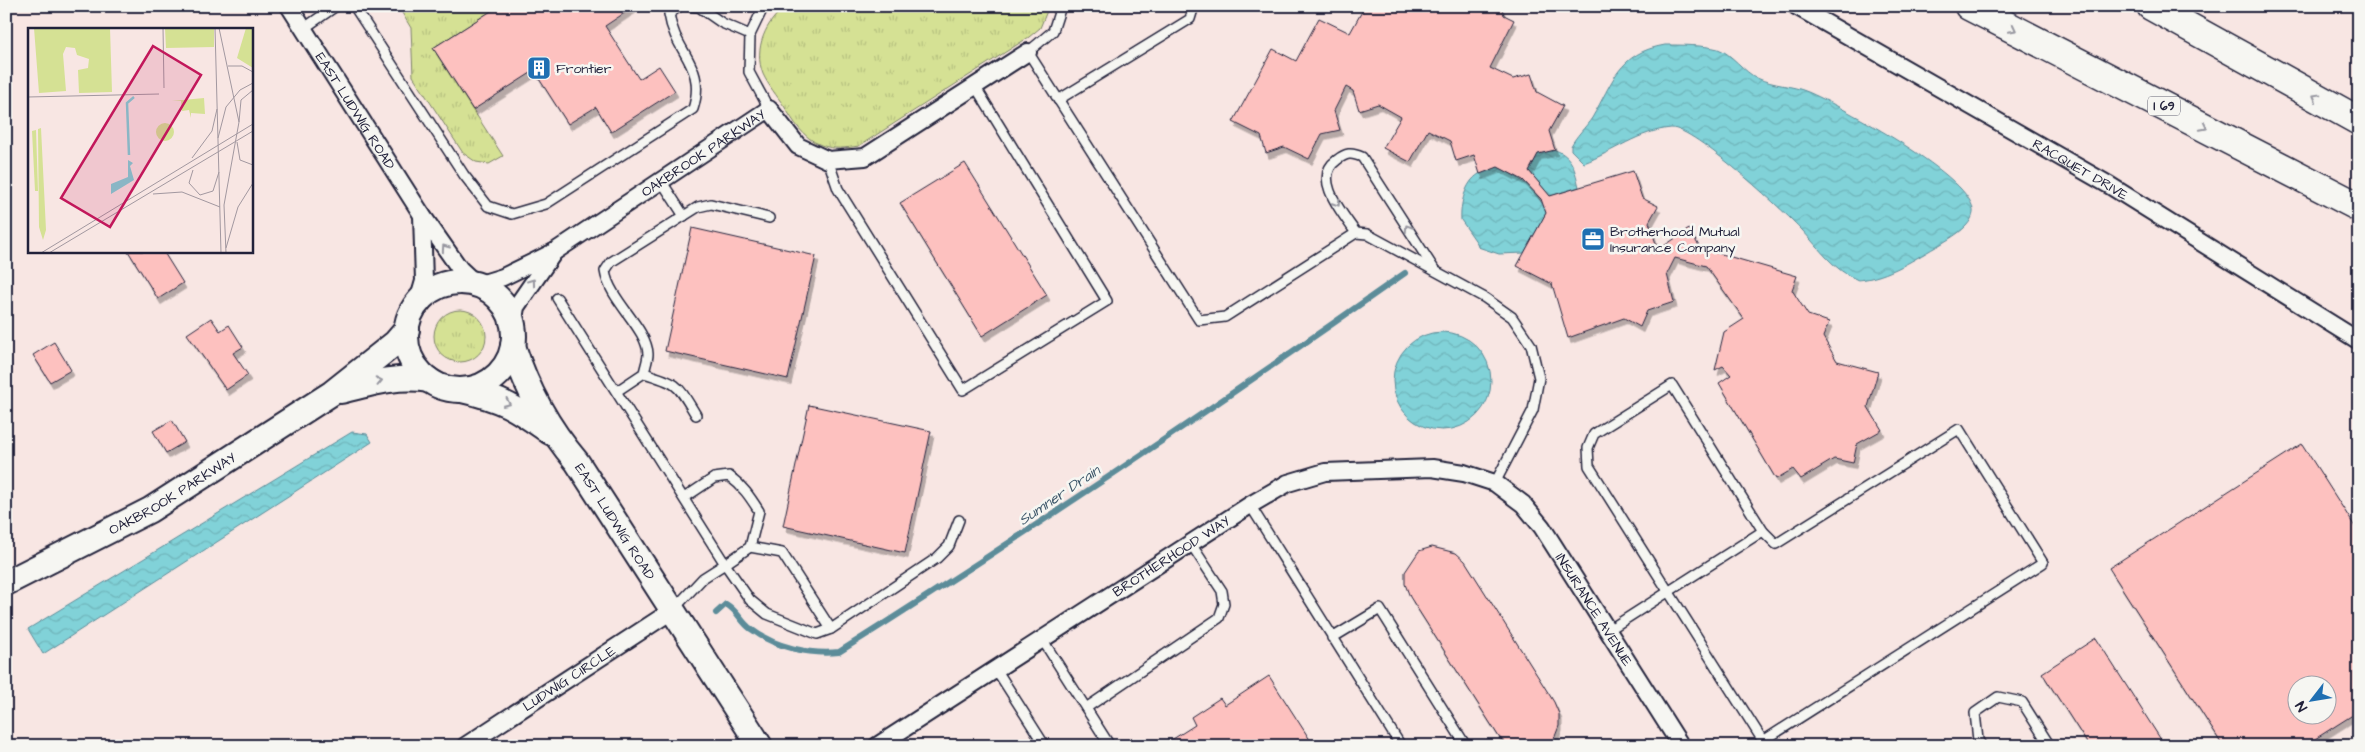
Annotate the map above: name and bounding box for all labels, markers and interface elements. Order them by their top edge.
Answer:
one-way arrow [2007,23,2016,33]
inset map [28,28,252,252]
street label: EAST LUDWIG ROAD [310,49,399,174]
building icon: Frontier [526,55,552,81]
place label: Frontier [556,59,612,79]
one-way arrow [2312,93,2321,103]
road number: I 69 [2148,96,2180,115]
street label: OAKBROOK PARKWAY [637,105,770,202]
one-way arrow [2199,121,2208,131]
street label: RACQUET DRIVE [2029,134,2132,206]
one-way arrow [1331,197,1340,206]
place label: Brotherhood Mutual Insurance Company [1610,222,1740,258]
one-way arrow [1405,225,1414,234]
office icon: Brotherhood Mutual Insurance Company [1580,226,1606,252]
one-way arrow [442,244,451,254]
one-way arrow [526,278,535,288]
one-way arrow [375,376,384,387]
one-way arrow [502,397,511,408]
street label: OAKBROOK PARKWAY [106,448,241,540]
street label: EAST LUDWIG ROAD [569,460,659,584]
water label: Sumner Drain [1014,460,1105,530]
street label: BROTHERHOOD WAY [1109,511,1235,602]
street label: INSURANCE AVENUE [1550,550,1637,671]
street label: LUDWIG CIRCLE [519,641,620,717]
north arrow [2288,674,2338,724]
text: N [2291,697,2313,715]

